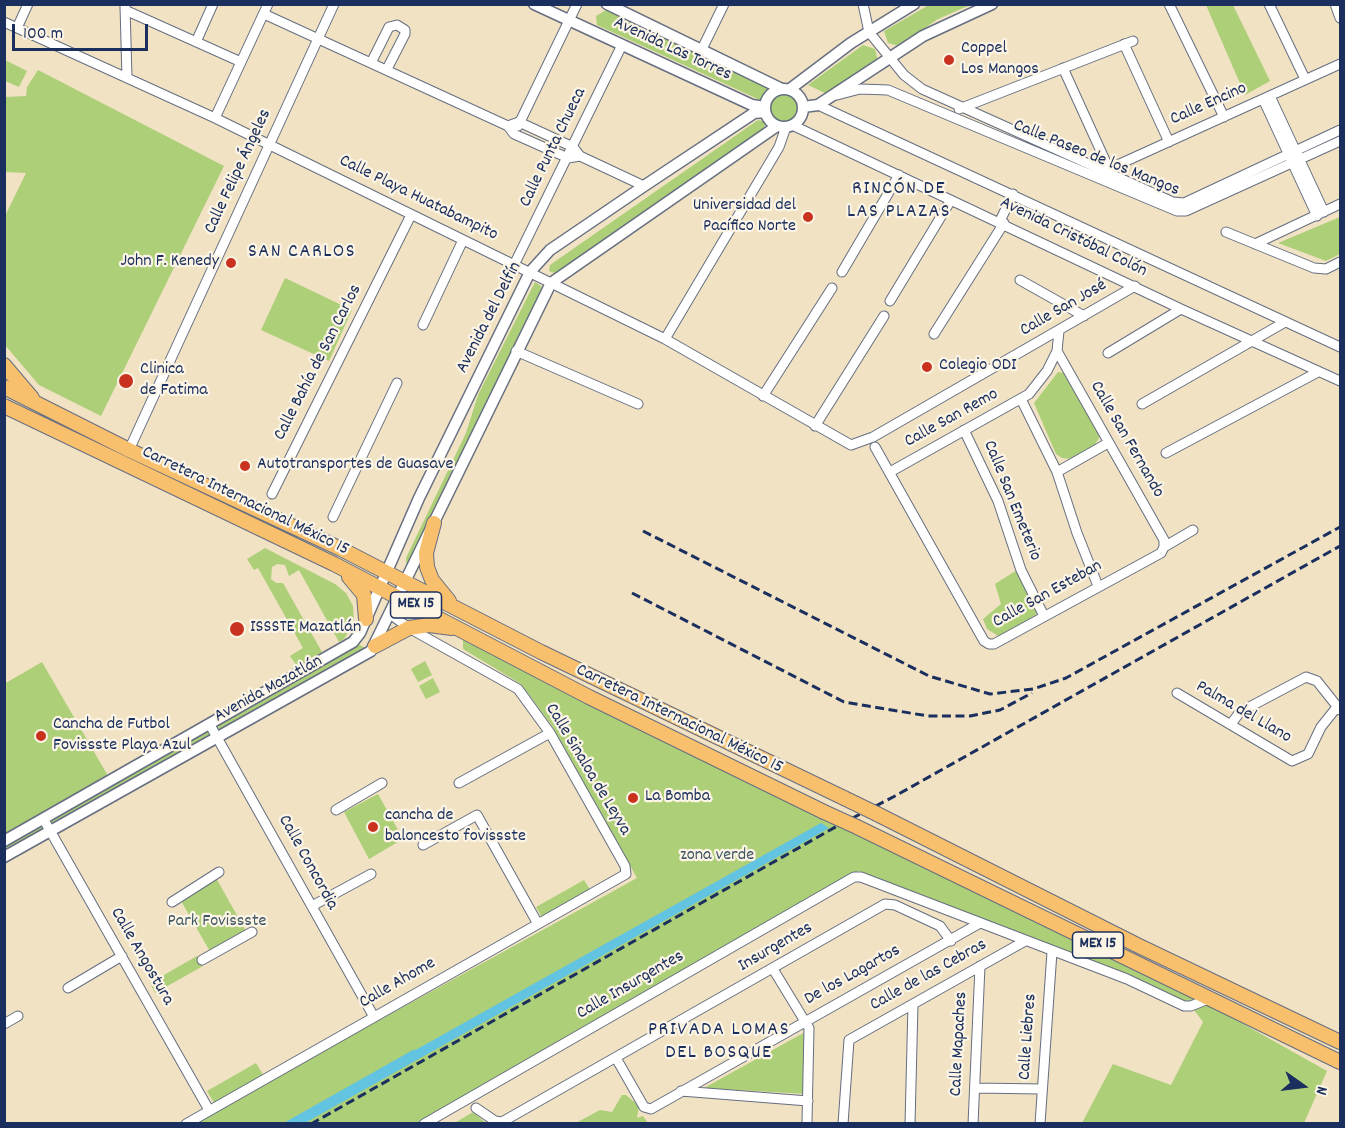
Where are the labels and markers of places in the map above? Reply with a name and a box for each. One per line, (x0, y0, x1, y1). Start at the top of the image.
place label: Coppel Los Mangos (961, 39, 1039, 82)
marker: Coppel Los Mangos (942, 53, 956, 67)
place label: Universidad del Pacífico Norte (693, 196, 796, 238)
marker: Universidad del Pacífico Norte (801, 210, 815, 224)
place label: John F. Kenedy (120, 252, 219, 274)
marker: John F. Kenedy (224, 256, 238, 270)
place label: Colegio ODI (939, 356, 1017, 378)
place label: Clinica de Fatima (140, 360, 208, 403)
marker: Colegio ODI (920, 360, 934, 374)
marker: Clinica de Fatima (117, 372, 135, 390)
place label: Autotransportes de Guasave (257, 455, 453, 477)
marker: Autotransportes de Guasave (238, 459, 252, 473)
place label: ISSSTE Mazatlán (250, 618, 361, 640)
marker: ISSSTE Mazatlán (228, 620, 246, 638)
place label: Cancha de Futbol Fovissste Playa Azul (53, 715, 191, 758)
marker: Cancha de Futbol Fovissste Playa Azul (34, 729, 48, 743)
place label: La Bomba (645, 787, 710, 809)
marker: La Bomba (626, 791, 640, 805)
place label: cancha de baloncesto fovissste (385, 806, 526, 848)
marker: cancha de baloncesto fovissste (366, 820, 380, 834)

